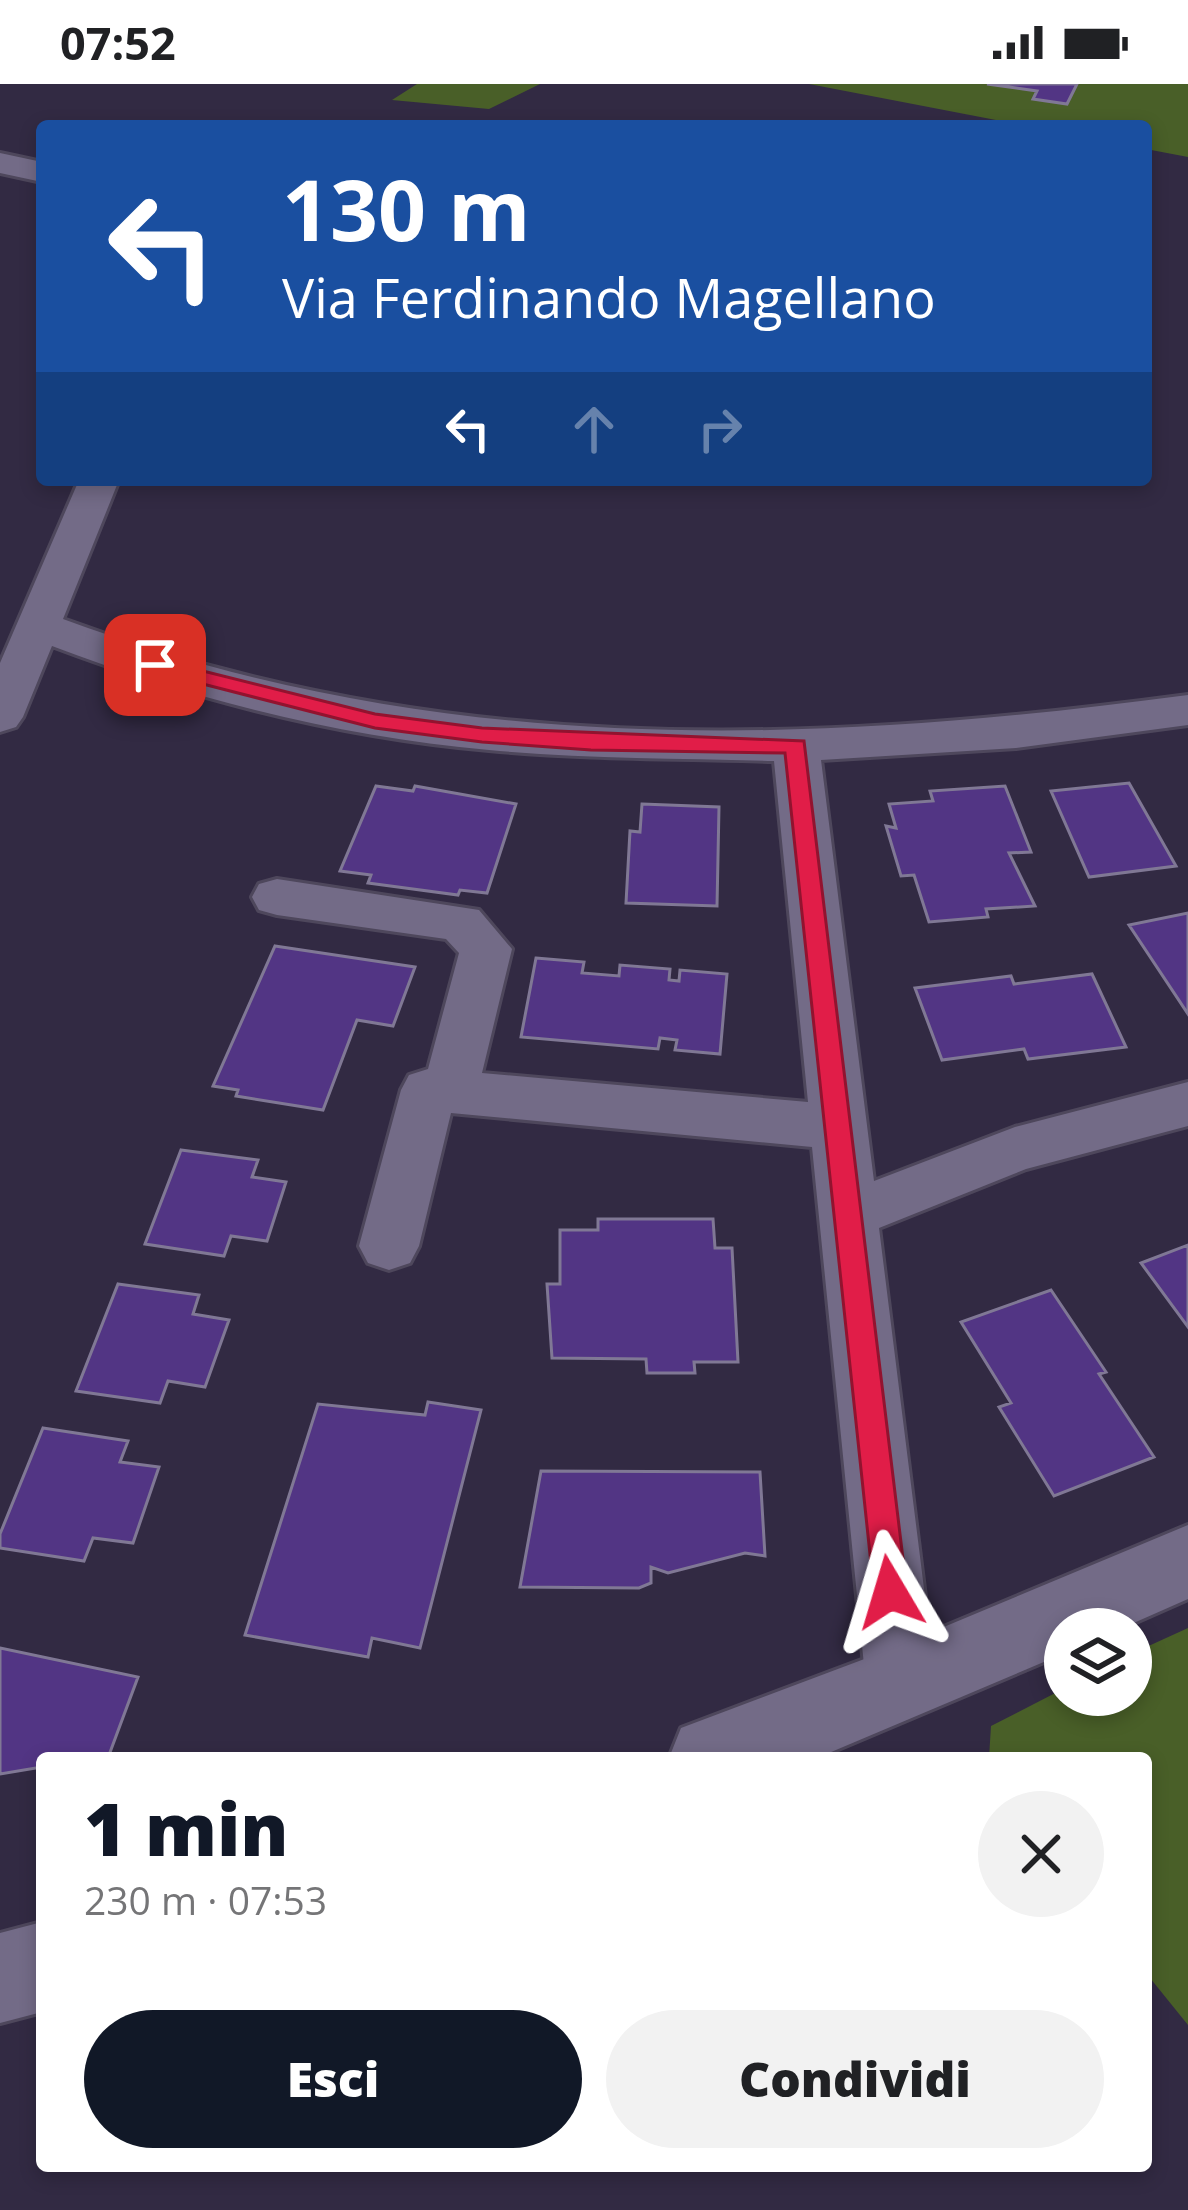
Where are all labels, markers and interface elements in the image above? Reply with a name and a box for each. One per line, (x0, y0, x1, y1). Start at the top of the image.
text: 07:52 (60, 12, 176, 73)
text: 130 m (282, 151, 530, 266)
icon: left (84, 168, 240, 324)
text: Via Ferdinando Magellano (282, 260, 936, 334)
icon: left (435, 396, 501, 462)
icon: ahead (561, 396, 627, 462)
icon: right (687, 396, 753, 462)
pin (104, 614, 206, 716)
icon: arrive (122, 632, 188, 698)
position arrow (827, 1529, 953, 1655)
map controls (1044, 1608, 1152, 1716)
button: layers (1044, 1608, 1152, 1716)
text: 1 min (84, 1779, 289, 1877)
button: close (978, 1791, 1104, 1917)
text: 230 m · 07:53 (84, 1873, 327, 1926)
button: Esci (84, 2010, 582, 2148)
button: Condividi (606, 2010, 1104, 2148)

